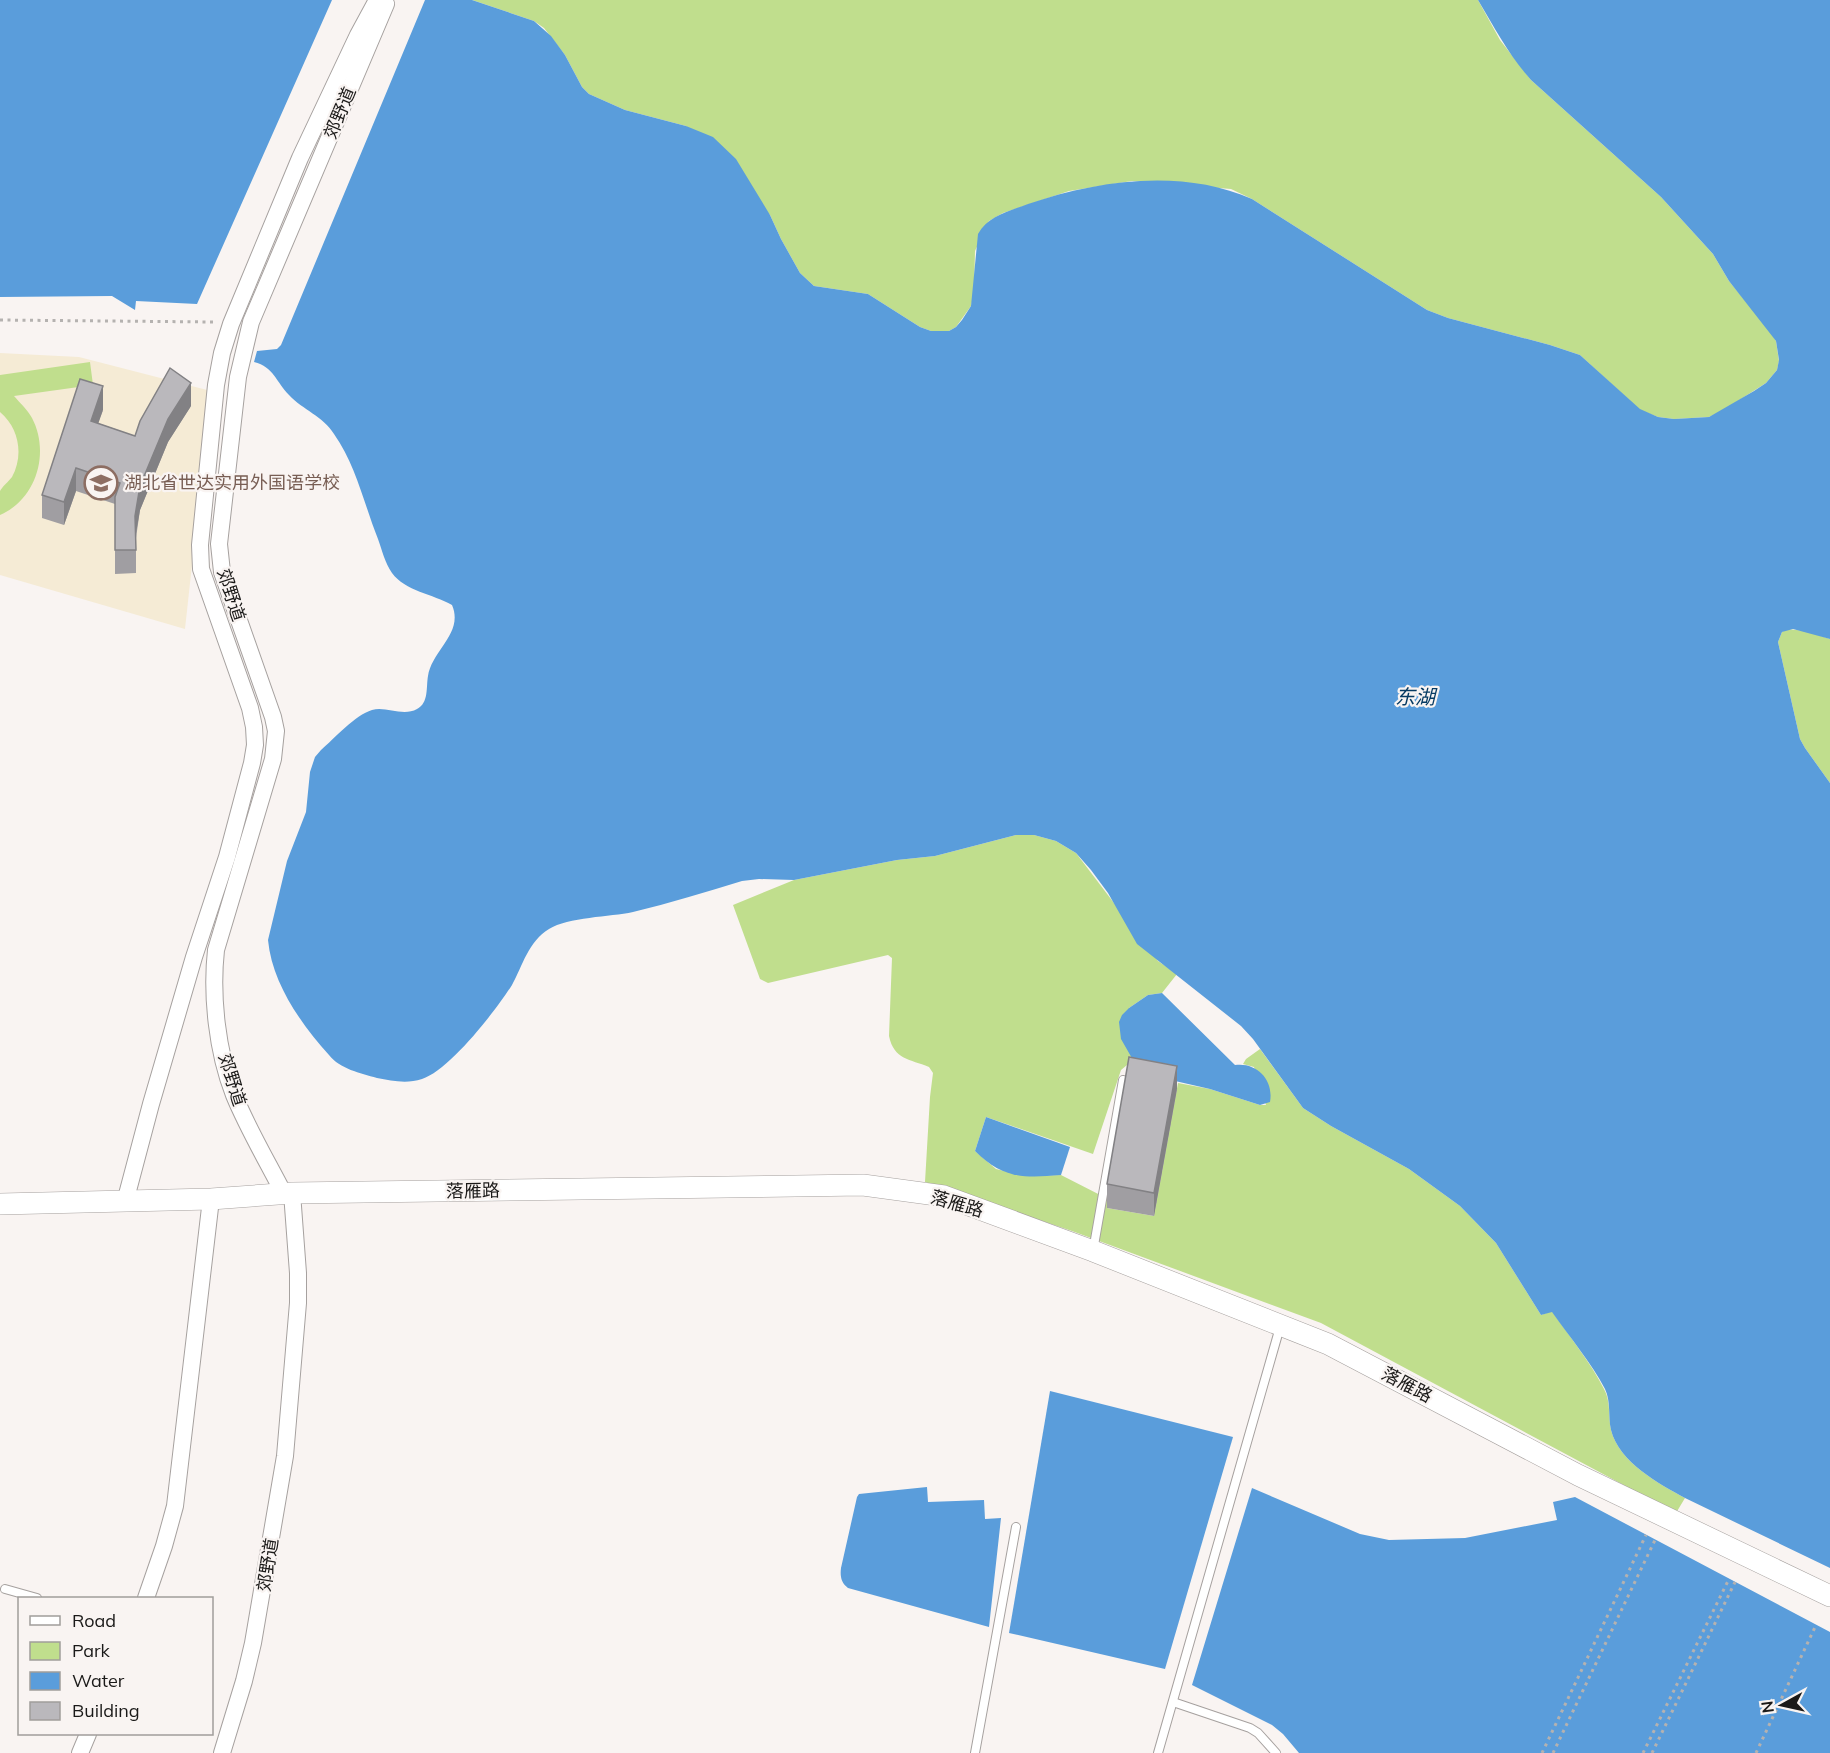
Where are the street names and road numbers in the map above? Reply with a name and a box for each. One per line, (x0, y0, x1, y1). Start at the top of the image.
street label: 郊野道 (318, 83, 361, 142)
street label: 郊野道 (212, 566, 251, 624)
street label: 郊野道 (214, 1051, 251, 1109)
street label: 落雁路 (446, 1179, 500, 1202)
street label: 落雁路 (928, 1185, 986, 1222)
street label: 落雁路 (1378, 1362, 1436, 1407)
street label: 郊野道 (252, 1536, 283, 1593)

